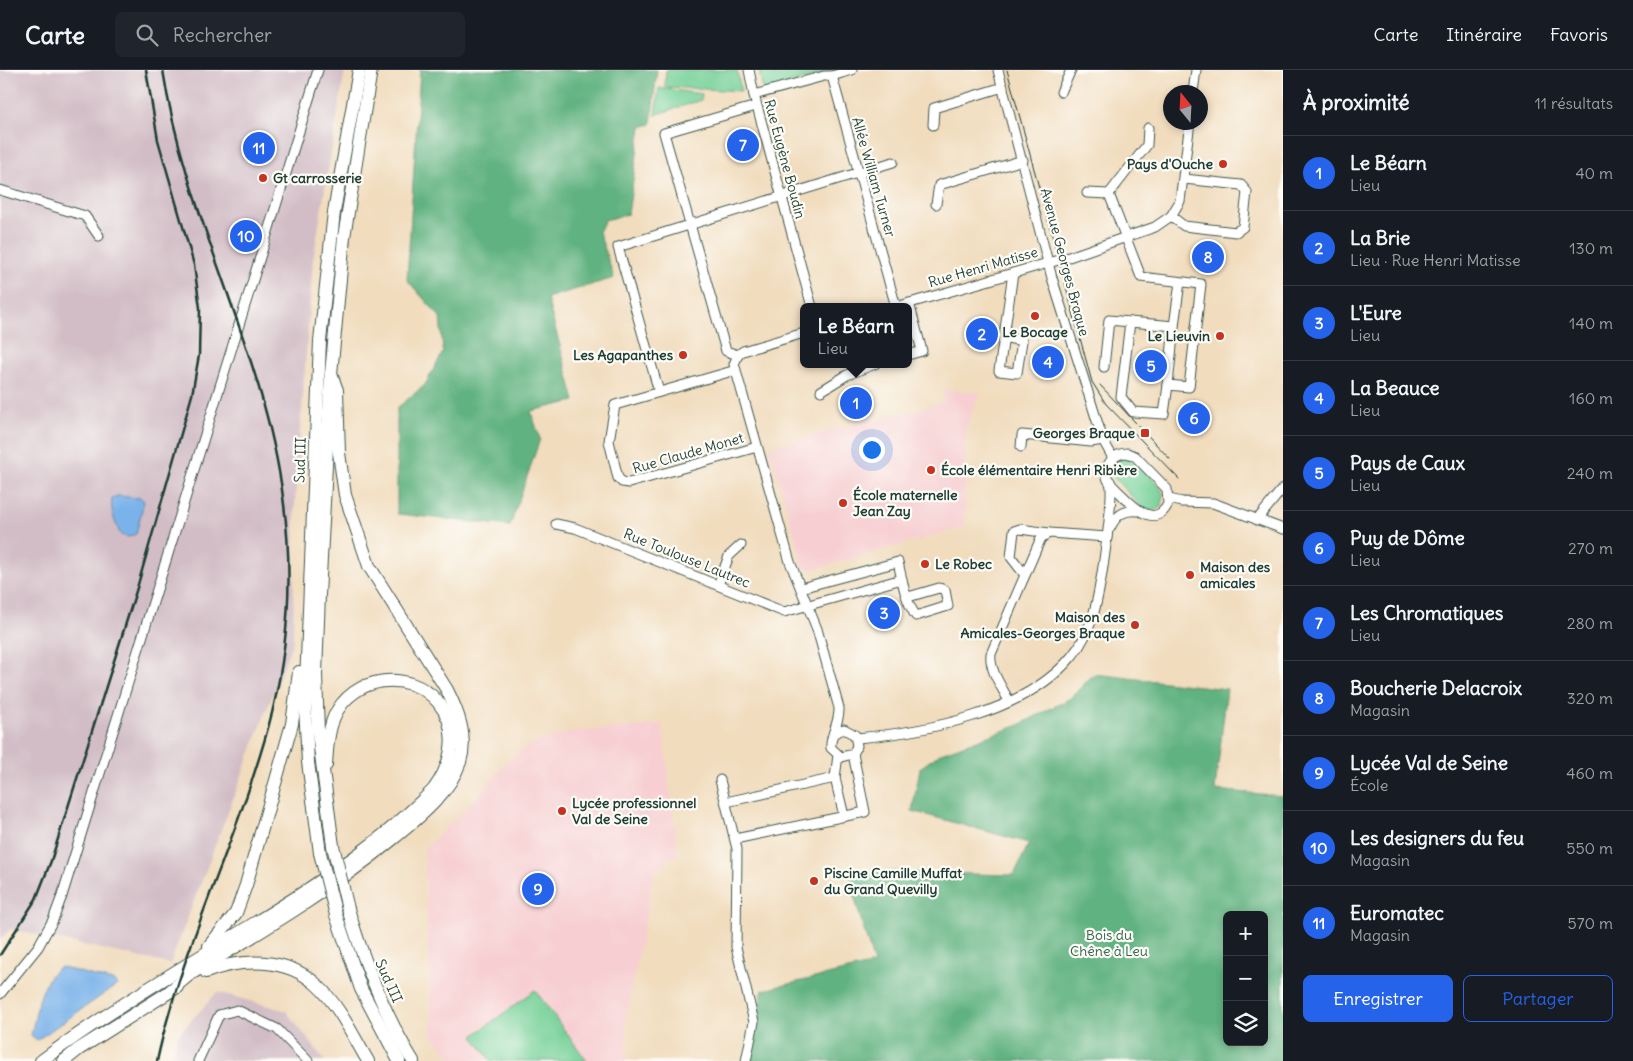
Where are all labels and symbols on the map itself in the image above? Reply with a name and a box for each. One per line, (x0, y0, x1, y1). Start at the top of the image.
north arrow (1163, 85, 1208, 130)
street label: Rue Eugène Boudin (760, 97, 810, 221)
street label: Allée William Turner (848, 115, 900, 239)
pin: 7 (727, 126, 759, 164)
pin: 11 (243, 129, 275, 167)
place label: Pays d'Ouche (1127, 155, 1213, 173)
marker: Pays d'Ouche (1217, 158, 1229, 170)
place label: Gt carrosserie (273, 169, 362, 187)
marker: Gt carrosserie (257, 172, 269, 184)
street label: Avenue Georges Braque (1037, 186, 1093, 338)
pin: 10 (230, 217, 262, 255)
pin: 8 (1192, 238, 1224, 276)
street label: Rue Henri Matisse (926, 243, 1040, 291)
marker: Le Bocage (1029, 310, 1041, 322)
pin: 2 (966, 315, 998, 353)
place label: Le Bocage (1002, 323, 1068, 341)
place label: Le Lieuvin (1147, 327, 1210, 345)
marker: Le Lieuvin (1214, 330, 1226, 342)
pin: 4 (1032, 343, 1064, 381)
place label: Les Agapanthes (573, 346, 674, 364)
pin: 5 (1135, 347, 1167, 385)
marker: Les Agapanthes (677, 349, 689, 361)
pin: 1 (840, 384, 872, 422)
pin: 6 (1178, 399, 1210, 437)
place label: Georges Braque (1033, 424, 1135, 442)
marker: Georges Braque (1139, 427, 1151, 439)
street label: Rue Claude Monet (630, 428, 746, 477)
street label: Sud III (290, 437, 310, 483)
your location (859, 437, 885, 463)
place label: École élémentaire Henri Ribière (941, 461, 1137, 479)
marker: École élémentaire Henri Ribière (925, 464, 937, 476)
place label: École maternelle Jean Zay (853, 486, 958, 520)
marker: École maternelle Jean Zay (837, 497, 849, 509)
street label: Rue Toulouse Lautrec (621, 524, 753, 592)
place label: Le Robec (935, 555, 992, 573)
marker: Le Robec (919, 558, 931, 570)
place label: Maison des amicales (1200, 558, 1271, 592)
marker: Maison des amicales (1184, 569, 1196, 581)
pin: 3 (868, 594, 900, 632)
place label: Maison des Amicales-Georges Braque (960, 608, 1126, 642)
marker: Maison des Amicales-Georges Braque (1129, 619, 1141, 631)
place label: Lycée professionnel Val de Seine (572, 794, 696, 828)
marker: Lycée professionnel Val de Seine (556, 805, 568, 817)
place label: Piscine Camille Muffat du Grand Quevilly (824, 864, 962, 898)
pin: 9 (522, 870, 554, 908)
marker: Piscine Camille Muffat du Grand Quevilly (808, 875, 820, 887)
park label: Bois du Chêne à Leu (1070, 926, 1148, 960)
street label: Sud III (371, 956, 407, 1006)

